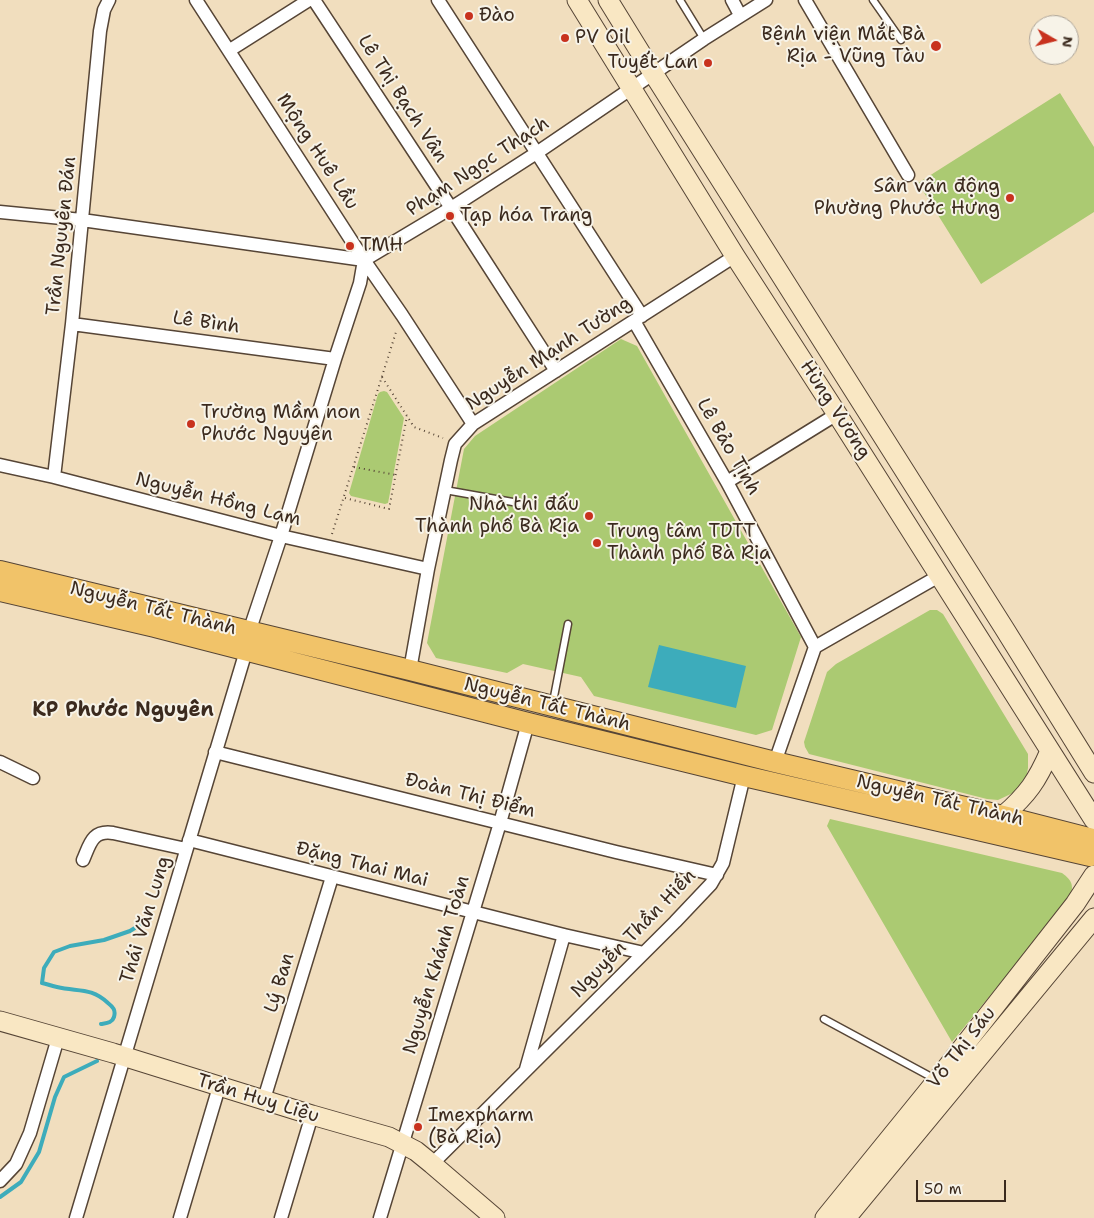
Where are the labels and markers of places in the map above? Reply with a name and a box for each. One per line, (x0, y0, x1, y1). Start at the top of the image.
place label: Đào (479, 5, 515, 27)
marker: Đào (463, 10, 475, 22)
place label: Bệnh viện Mắt Bà Rịa - Vũng Tàu (761, 24, 925, 68)
place label: PV Oil (575, 27, 630, 49)
marker: PV Oil (559, 32, 571, 44)
marker: Bệnh viện Mắt Bà Rịa - Vũng Tàu (929, 39, 943, 53)
place label: Tuyết Lan (608, 52, 698, 74)
marker: Tuyết Lan (702, 57, 714, 69)
place label: Sân vận động Phường Phước Hưng (814, 176, 1000, 220)
marker: Sân vận động Phường Phước Hưng (1004, 192, 1016, 204)
place label: Tạp hóa Trang (460, 205, 592, 227)
marker: Tạp hóa Trang (444, 210, 456, 222)
place label: TMH (360, 235, 403, 257)
marker: TMH (344, 240, 356, 252)
place label: Trường Mầm non Phước Nguyên (201, 402, 360, 446)
marker: Trường Mầm non Phước Nguyên (185, 418, 197, 430)
place label: Nhà thi đấu Thành phố Bà Rịa (415, 494, 579, 538)
marker: Nhà thi đấu Thành phố Bà Rịa (583, 510, 595, 522)
place label: Trung tâm TDTT Thành phố Bà Rịa (607, 521, 771, 565)
marker: Trung tâm TDTT Thành phố Bà Rịa (591, 537, 603, 549)
place label: Imexpharm (Bà Rịa) (428, 1105, 534, 1149)
marker: Imexpharm (Bà Rịa) (412, 1121, 424, 1133)

